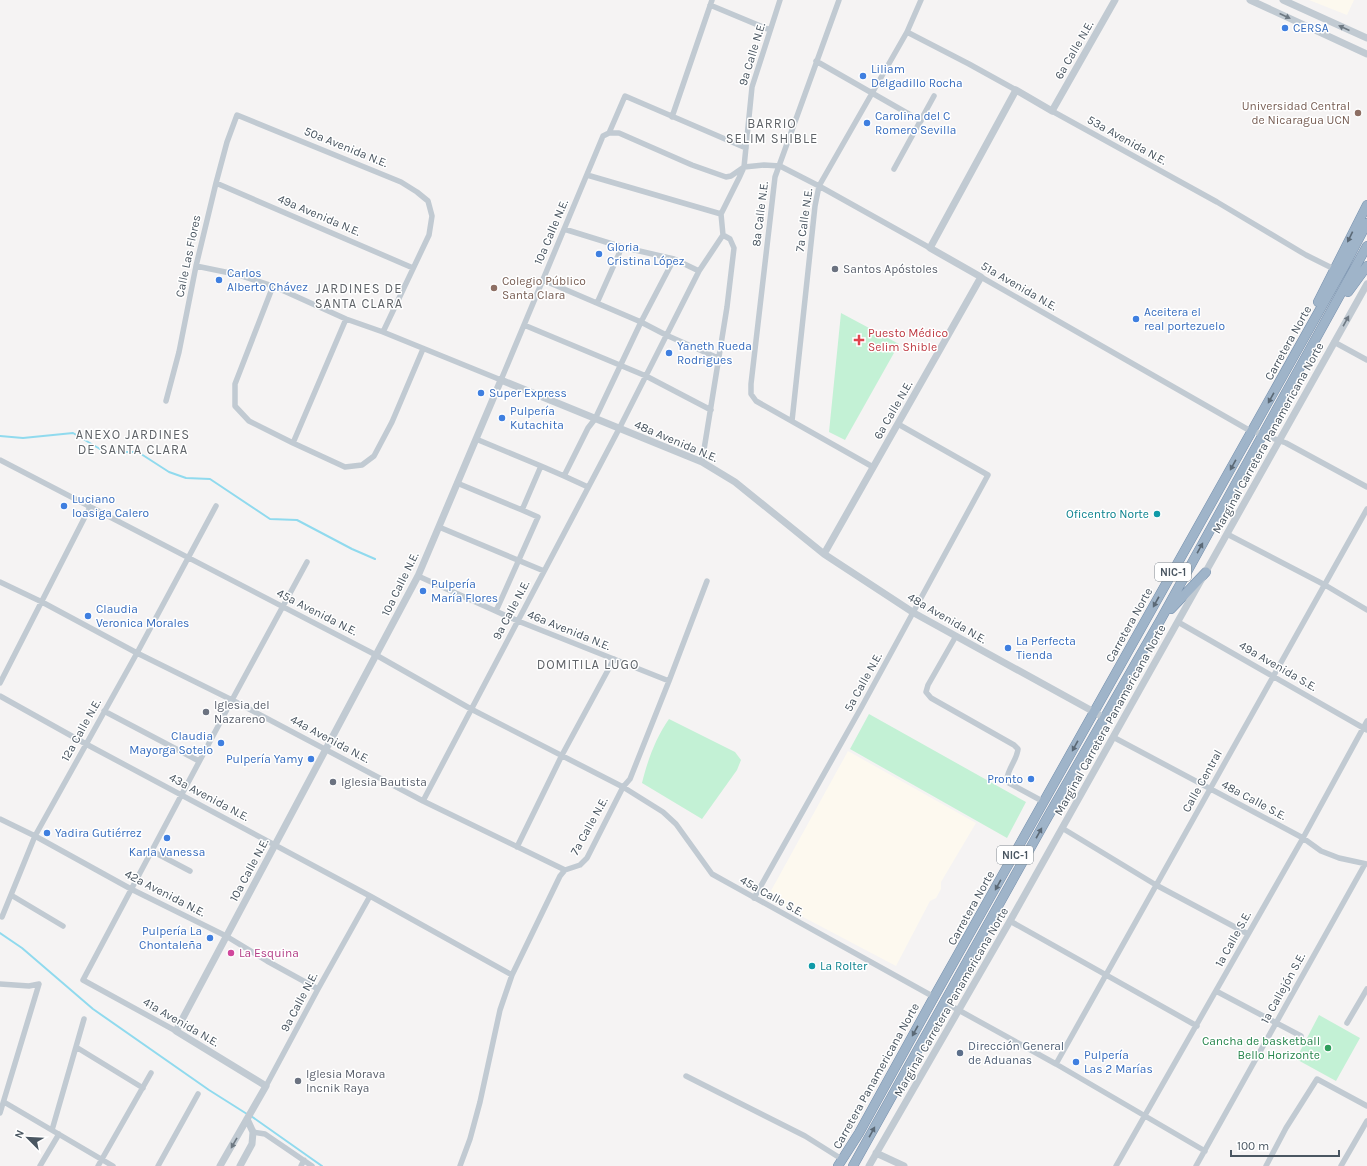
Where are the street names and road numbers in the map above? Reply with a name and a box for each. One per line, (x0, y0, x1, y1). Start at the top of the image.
street label: 6a Calle N.E. (1052, 18, 1096, 82)
street label: 9a Calle N.E. (736, 21, 768, 87)
street label: 53a Avenida N.E. (1085, 112, 1169, 168)
street label: 50a Avenida N.E. (302, 124, 390, 170)
street label: 8a Calle N.E. (749, 181, 771, 247)
street label: 7a Calle N.E. (793, 187, 815, 253)
street label: 49a Avenida N.E. (276, 191, 362, 239)
street label: 10a Calle N.E. (531, 197, 571, 267)
street label: Calle Las Flores (172, 213, 204, 299)
street label: 51a Avenida N.E. (978, 259, 1060, 313)
street label: Carretera Norte (1262, 303, 1314, 383)
street label: Marginal Carretera Panamericana Norte (1209, 340, 1327, 536)
street label: 6a Calle N.E. (871, 378, 915, 442)
street label: 48a Avenida N.E. (632, 417, 720, 465)
street label: 10a Calle N.E. (378, 550, 422, 618)
road number: NIC-1 (1155, 563, 1191, 581)
street label: 9a Calle N.E. (489, 578, 533, 642)
street label: Carretera Norte (1103, 585, 1155, 665)
street label: 45a Avenida N.E. (274, 586, 360, 638)
street label: 48a Avenida N.E. (905, 590, 989, 646)
street label: 46a Avenida N.E. (525, 607, 613, 653)
street label: Marginal Carretera Panamericana Norte (1051, 622, 1169, 818)
street label: 49a Avenida S.E. (1237, 638, 1319, 694)
street label: 5a Calle N.E. (841, 650, 885, 714)
street label: 12a Calle N.E. (58, 696, 104, 764)
street label: 44a Avenida N.E. (288, 712, 372, 766)
street label: Calle Central (1179, 747, 1225, 815)
street label: 43a Avenida N.E. (167, 770, 251, 824)
street label: 48a Calle S.E. (1219, 777, 1289, 823)
street label: 7a Calle N.E. (567, 795, 611, 857)
street label: 10a Calle N.E. (227, 836, 271, 904)
road number: NIC-1 (997, 846, 1033, 864)
street label: 42a Avenida N.E. (122, 867, 208, 919)
street label: Carretera Norte (945, 868, 997, 948)
street label: 45a Calle S.E. (738, 873, 806, 919)
street label: Marginal Carretera Panamericana Norte (891, 905, 1011, 1099)
street label: 1a Calle S.E. (1212, 909, 1254, 969)
street label: 1a Callejón S.E. (1258, 950, 1308, 1026)
street label: 9a Calle N.E. (277, 970, 321, 1034)
street label: 41a Avenida N.E. (140, 995, 222, 1049)
street label: Carretera Panamericana Norte (830, 1000, 922, 1152)

